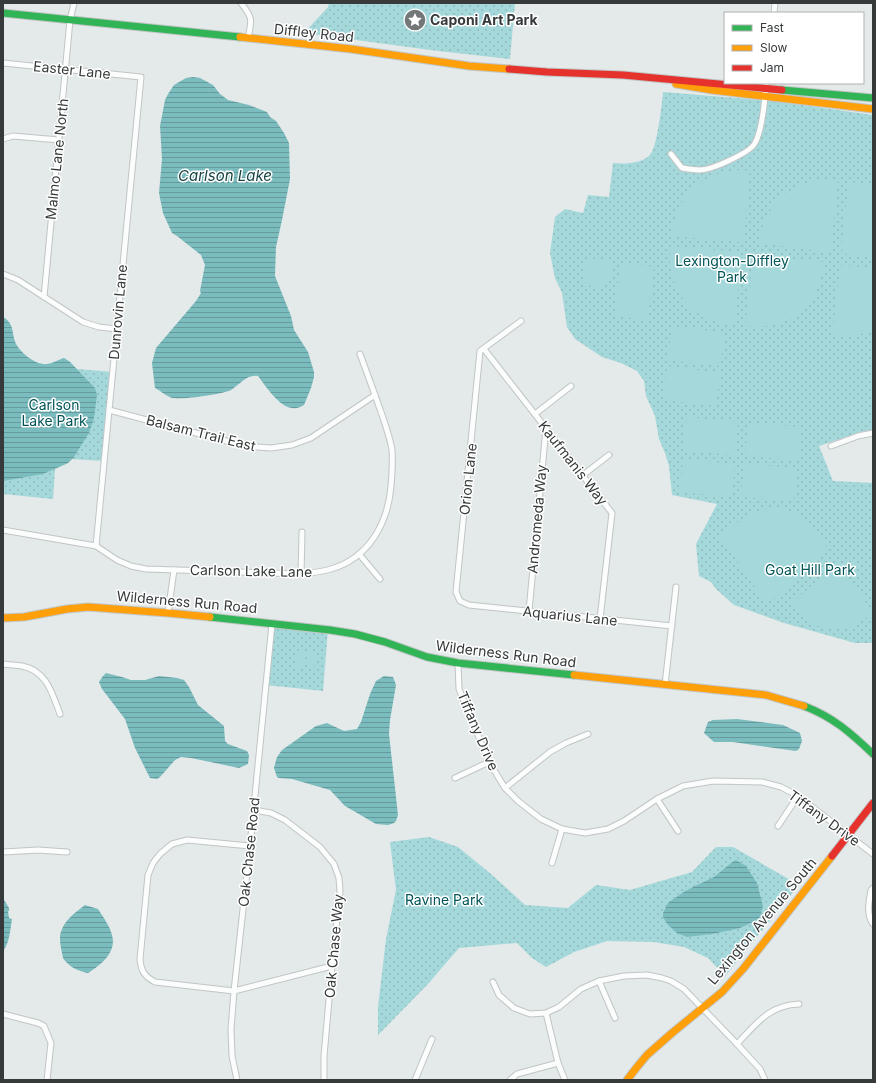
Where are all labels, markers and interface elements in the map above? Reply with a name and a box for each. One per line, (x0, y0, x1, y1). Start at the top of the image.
place icon: Caponi Art Park (402, 7, 428, 33)
place label: Caponi Art Park (430, 11, 539, 28)
legend (724, 12, 864, 84)
street label: Diffley Road (273, 20, 355, 45)
text: Fast (760, 20, 784, 35)
text: Slow (760, 40, 788, 55)
street label: Easter Lane (33, 57, 112, 82)
text: Jam (760, 60, 784, 75)
street label: Malmo Lane North (42, 97, 71, 220)
water label: Carlson Lake (178, 166, 272, 185)
park label: Lexington-Diffley Park (675, 252, 789, 285)
street label: Dunrovin Lane (105, 264, 130, 360)
park label: Carlson Lake Park (21, 396, 87, 429)
street label: Balsam Trail East (145, 411, 258, 454)
street label: Kaufmanis Way (535, 417, 612, 508)
street label: Orion Lane (455, 442, 480, 516)
street label: Andromeda Way (523, 464, 550, 574)
street label: Carlson Lake Lane (190, 561, 312, 580)
park label: Goat Hill Park (765, 561, 855, 578)
street label: Wilderness Run Road (116, 587, 258, 616)
street label: Aquarius Lane (522, 602, 618, 629)
street label: Wilderness Run Road (435, 636, 577, 671)
street label: Tiffany Drive (454, 689, 503, 773)
street label: Tiffany Drive (785, 786, 863, 849)
street label: Oak Chase Road (234, 796, 263, 907)
street label: Lexington Avenue South (704, 854, 820, 988)
park label: Ravine Park (405, 891, 483, 908)
street label: Oak Chase Way (320, 893, 347, 999)

